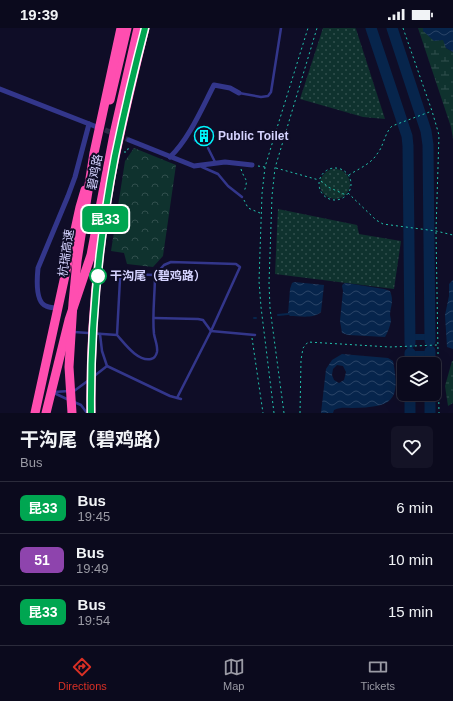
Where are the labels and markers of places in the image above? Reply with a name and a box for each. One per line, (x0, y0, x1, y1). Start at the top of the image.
building icon: Public Toilet (193, 125, 215, 147)
place label: Public Toilet (218, 129, 288, 143)
marker: 干沟尾（碧鸡路） (89, 267, 107, 285)
place label: 干沟尾（碧鸡路） (110, 269, 206, 283)

